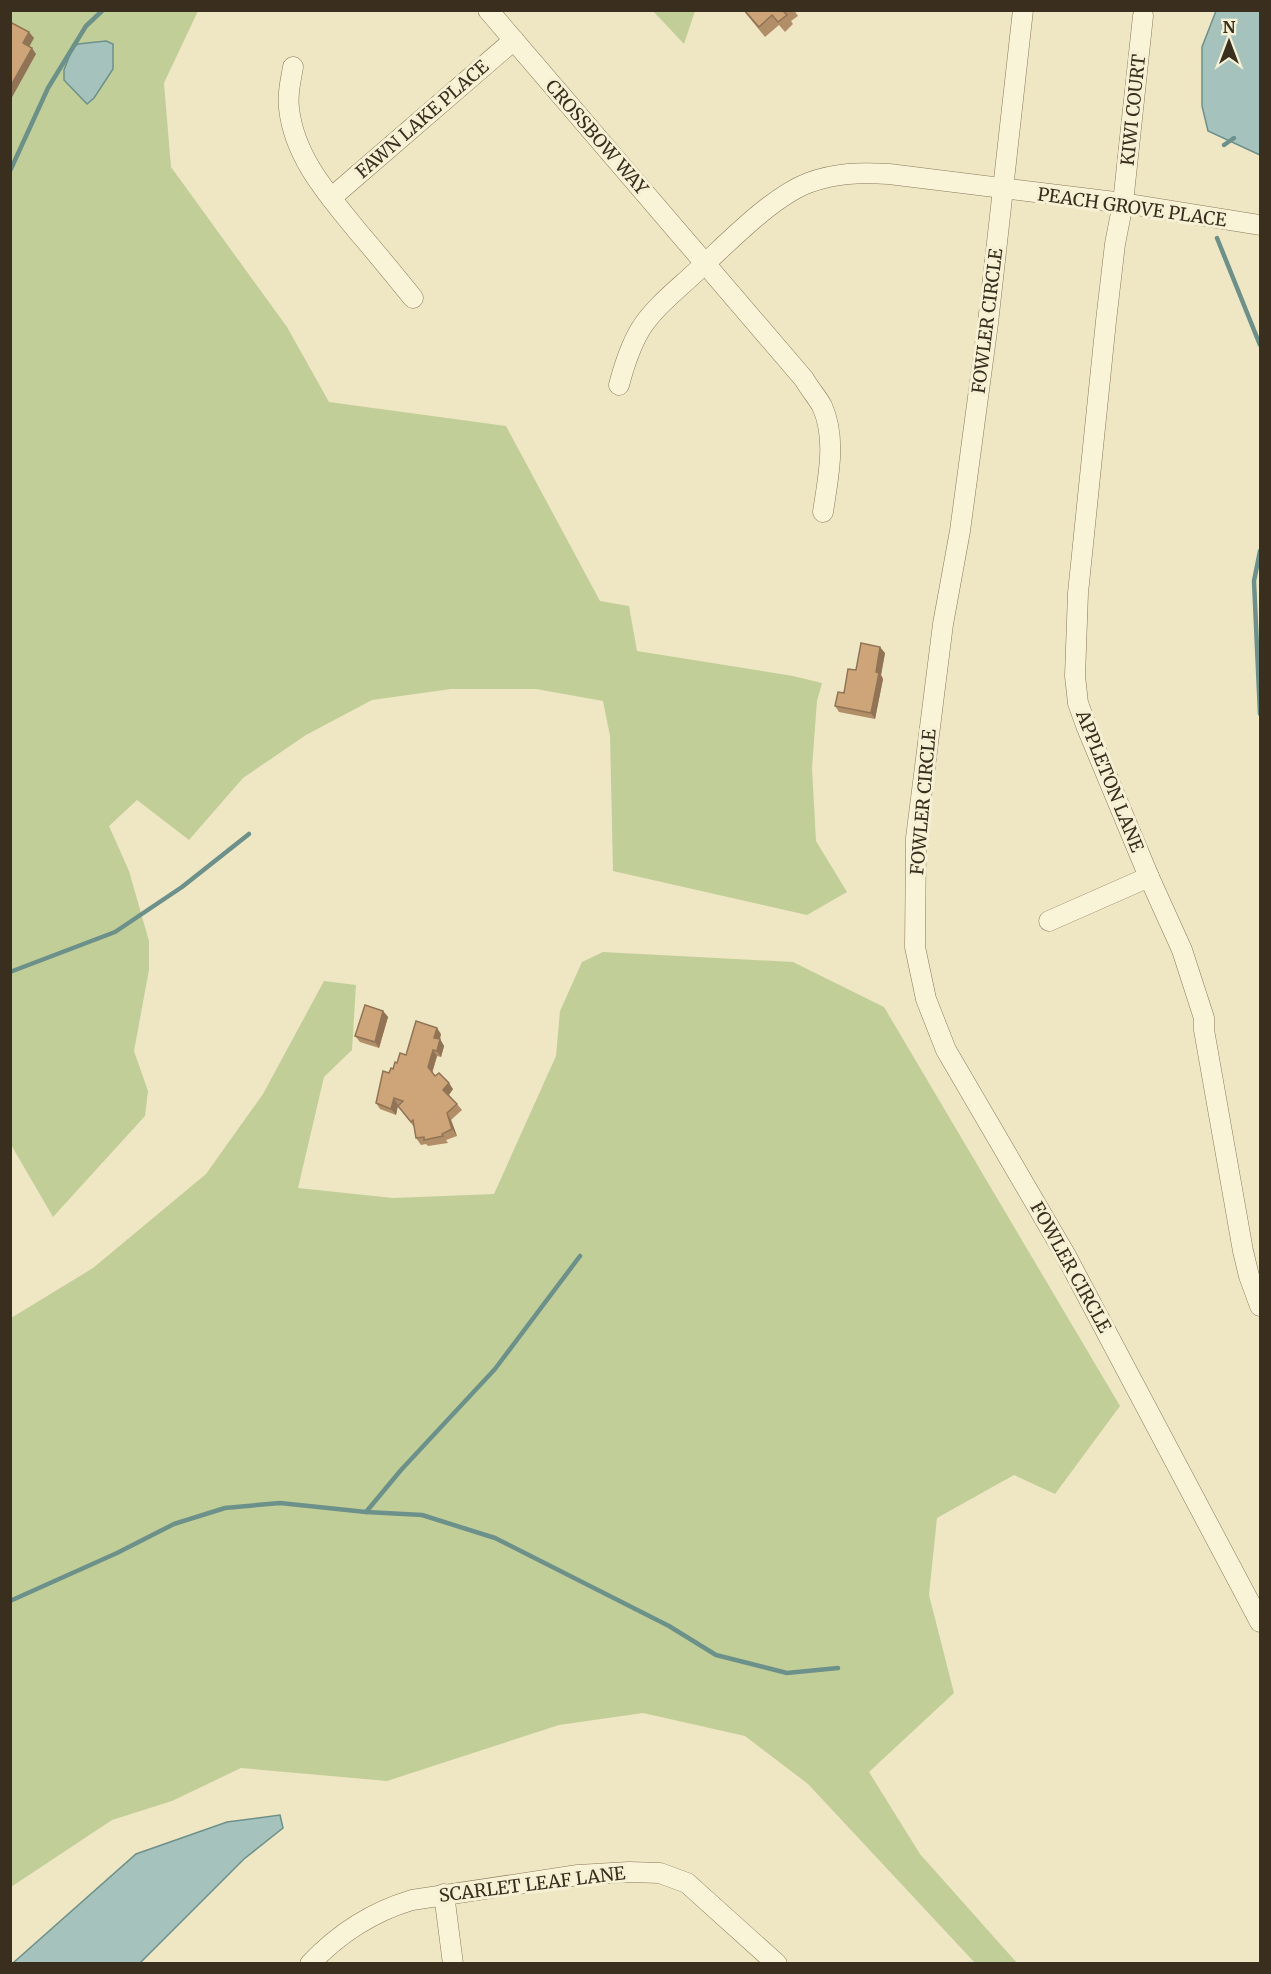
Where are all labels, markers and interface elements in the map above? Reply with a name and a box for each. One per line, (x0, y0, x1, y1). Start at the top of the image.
north arrow (1199, 12, 1259, 72)
text: N (1223, 17, 1236, 37)
street label: KIWI COURT (1116, 53, 1150, 167)
street label: FAWN LAKE PLACE (351, 55, 494, 183)
street label: CROSSBOW WAY (541, 75, 654, 200)
street label: PEACH GROVE PLACE (1036, 182, 1229, 232)
street label: FOWLER CIRCLE (967, 246, 1007, 395)
street label: APPLETON LANE (1071, 706, 1149, 856)
street label: FOWLER CIRCLE (905, 728, 941, 876)
street label: FOWLER CIRCLE (1025, 1197, 1117, 1337)
street label: SCARLET LEAF LANE (437, 1861, 627, 1907)

